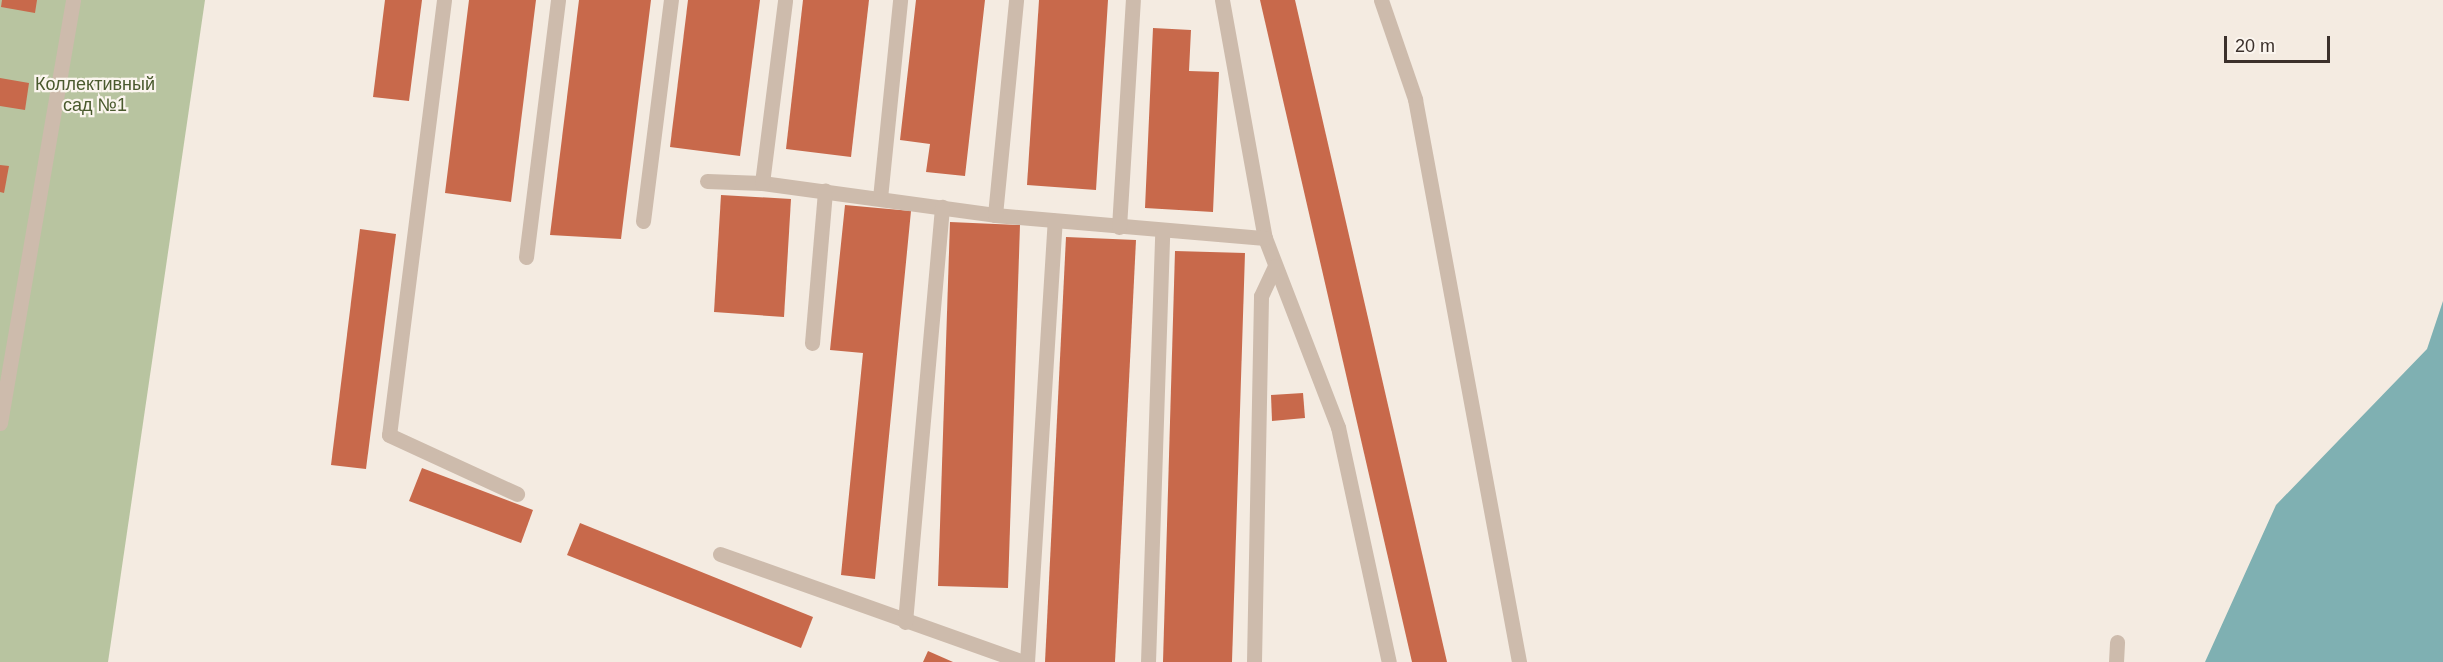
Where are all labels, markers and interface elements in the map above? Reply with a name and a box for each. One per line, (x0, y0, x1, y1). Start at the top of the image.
scale bar (2227, 24, 2334, 62)
text: 20 m (2235, 36, 2275, 56)
park label: Коллективный сад №1 (35, 74, 155, 116)

